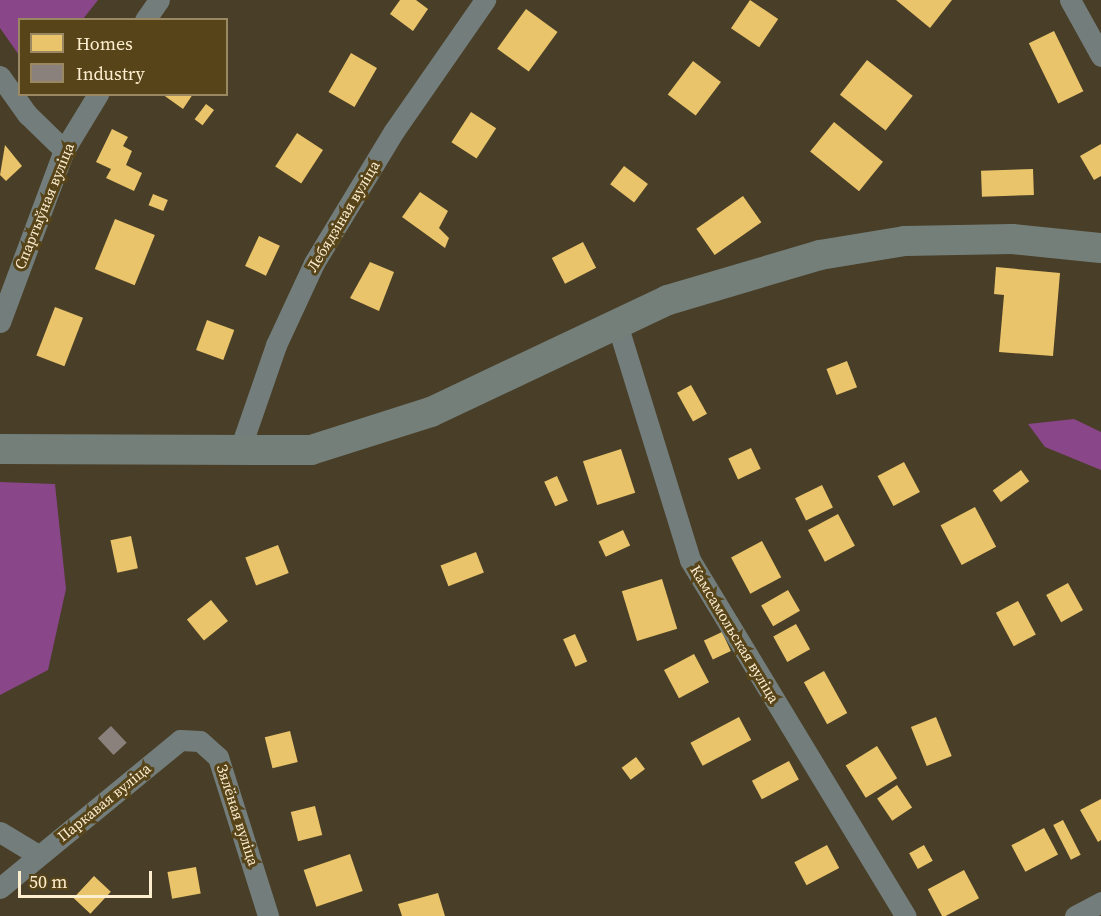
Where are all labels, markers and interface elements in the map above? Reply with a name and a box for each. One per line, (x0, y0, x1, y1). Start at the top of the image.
legend (18, 18, 228, 96)
text: Homes (76, 31, 133, 56)
text: Industry (76, 61, 145, 86)
street label: Спартыўная вуліца (10, 140, 78, 272)
street label: Лебядзіная вуліца (303, 157, 383, 275)
street label: Камсамольская вуліца (687, 562, 783, 706)
street label: Паркавая вуліца (54, 759, 154, 845)
street label: Зялёная вуліца (213, 762, 263, 868)
scale bar (21, 859, 154, 897)
text: 50 m (29, 869, 67, 894)

